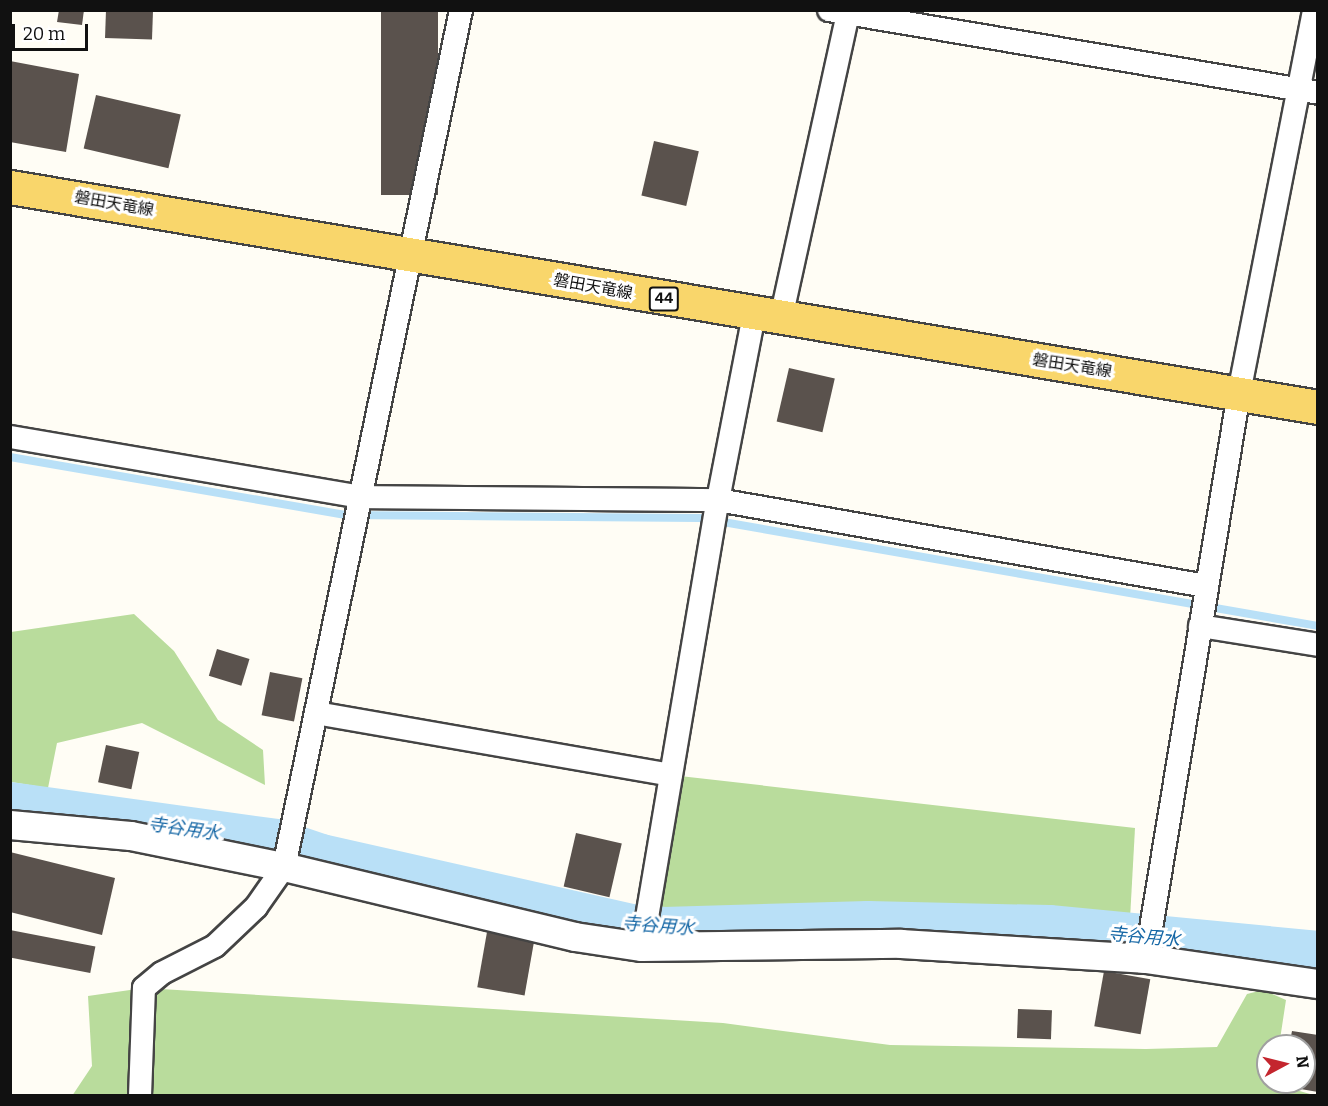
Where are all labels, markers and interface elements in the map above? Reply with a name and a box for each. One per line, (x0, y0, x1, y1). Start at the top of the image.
scale bar (15, 12, 92, 50)
text: 20 m (23, 23, 65, 45)
street label: 磐田天竜線 (73, 188, 155, 220)
street label: 磐田天竜線 (552, 271, 634, 303)
road number: 44 (648, 287, 680, 311)
street label: 磐田天竜線 (1031, 350, 1113, 382)
water label: 寺谷用水 (147, 813, 221, 845)
water label: 寺谷用水 (621, 913, 695, 939)
water label: 寺谷用水 (1107, 923, 1181, 951)
north arrow (1256, 1034, 1316, 1094)
text: N (1292, 1055, 1313, 1069)

